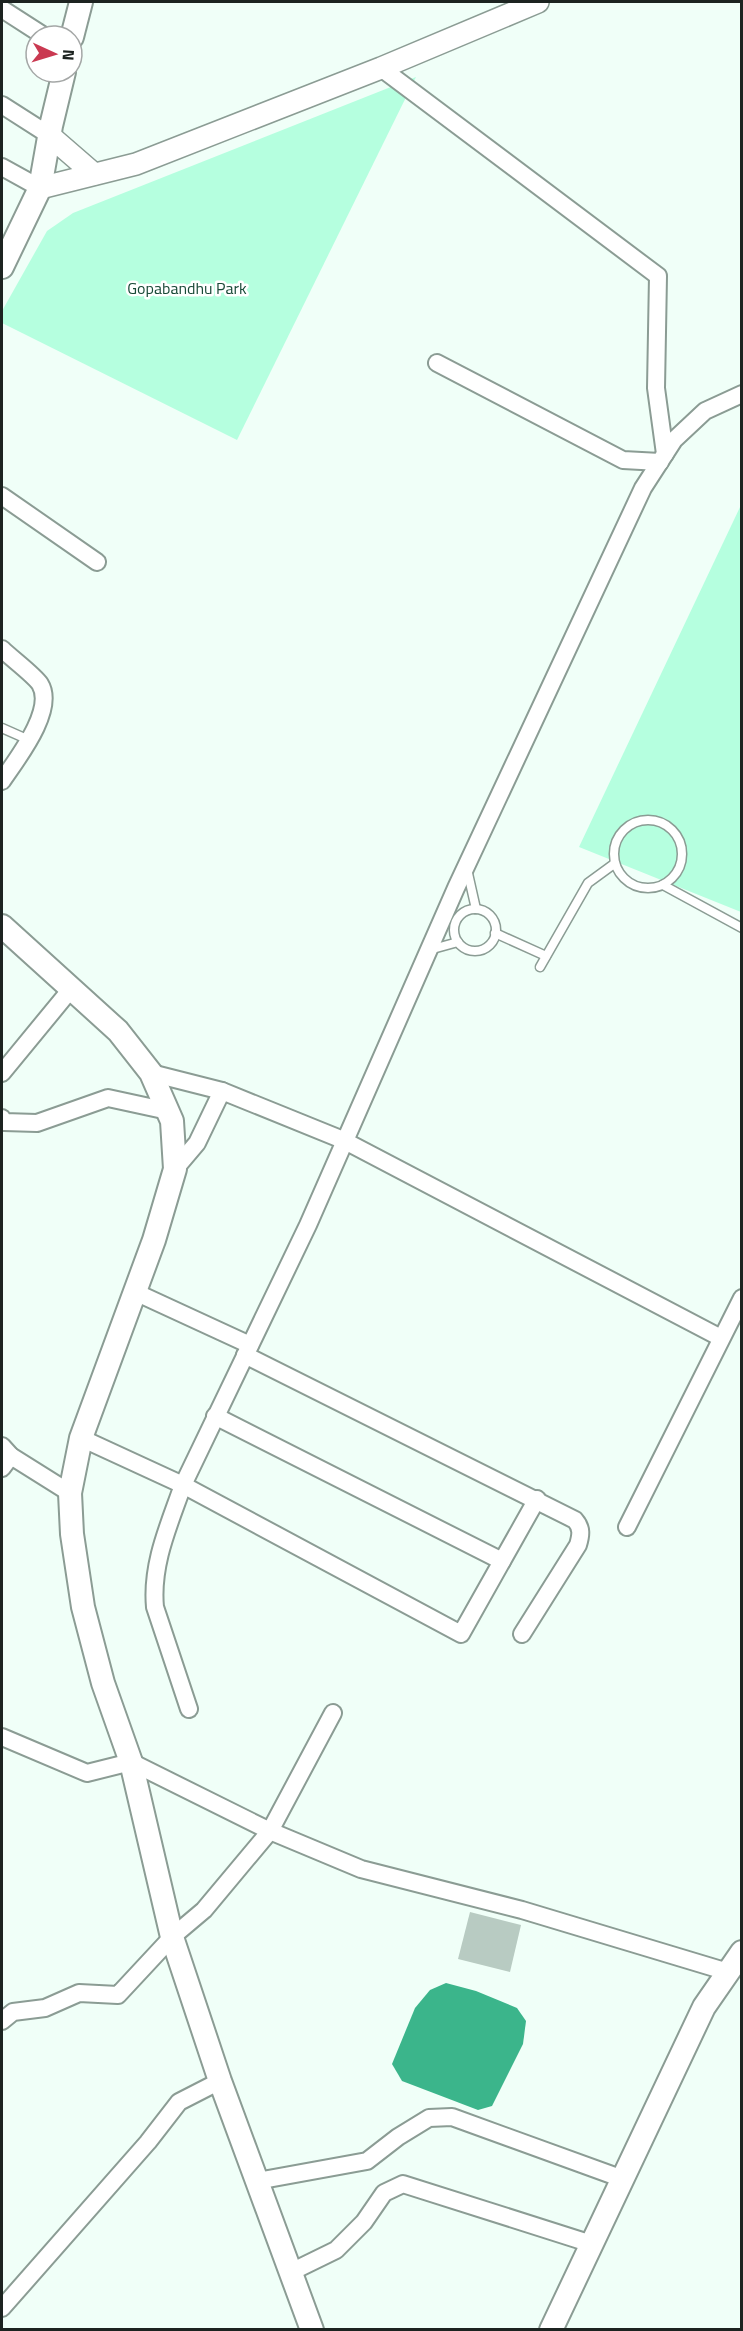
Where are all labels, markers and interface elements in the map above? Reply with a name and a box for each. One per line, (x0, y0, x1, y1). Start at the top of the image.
north arrow (24, 24, 84, 84)
text: N (57, 49, 81, 61)
park label: Gopabandhu Park (127, 276, 247, 300)

